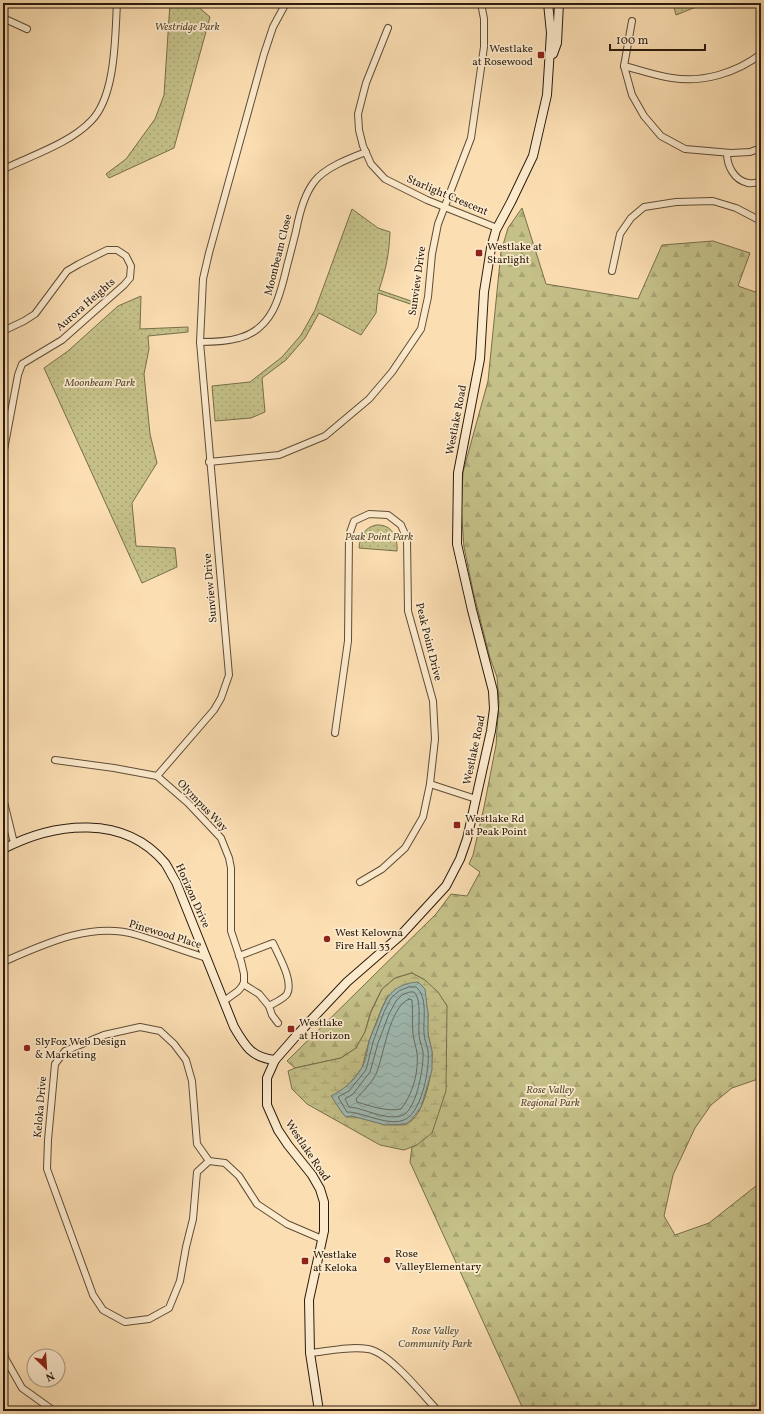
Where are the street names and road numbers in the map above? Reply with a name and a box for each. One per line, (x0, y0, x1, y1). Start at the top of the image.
street label: Starlight Crescent (404, 172, 490, 220)
street label: Moonbeam Close (262, 213, 296, 297)
street label: Sunview Drive (406, 245, 430, 317)
street label: Aurora Heights (53, 275, 119, 335)
street label: Westlake Road (443, 384, 471, 456)
street label: Sunview Drive (200, 553, 222, 623)
street label: Peak Point Drive (411, 601, 445, 683)
street label: Westlake Road (460, 714, 490, 786)
street label: Olympus Way (173, 777, 231, 836)
street label: Horizon Drive (171, 861, 213, 931)
street label: Pinewood Place (127, 917, 203, 953)
street label: Keloka Drive (31, 1076, 51, 1138)
street label: Westlake Road (281, 1117, 333, 1185)

